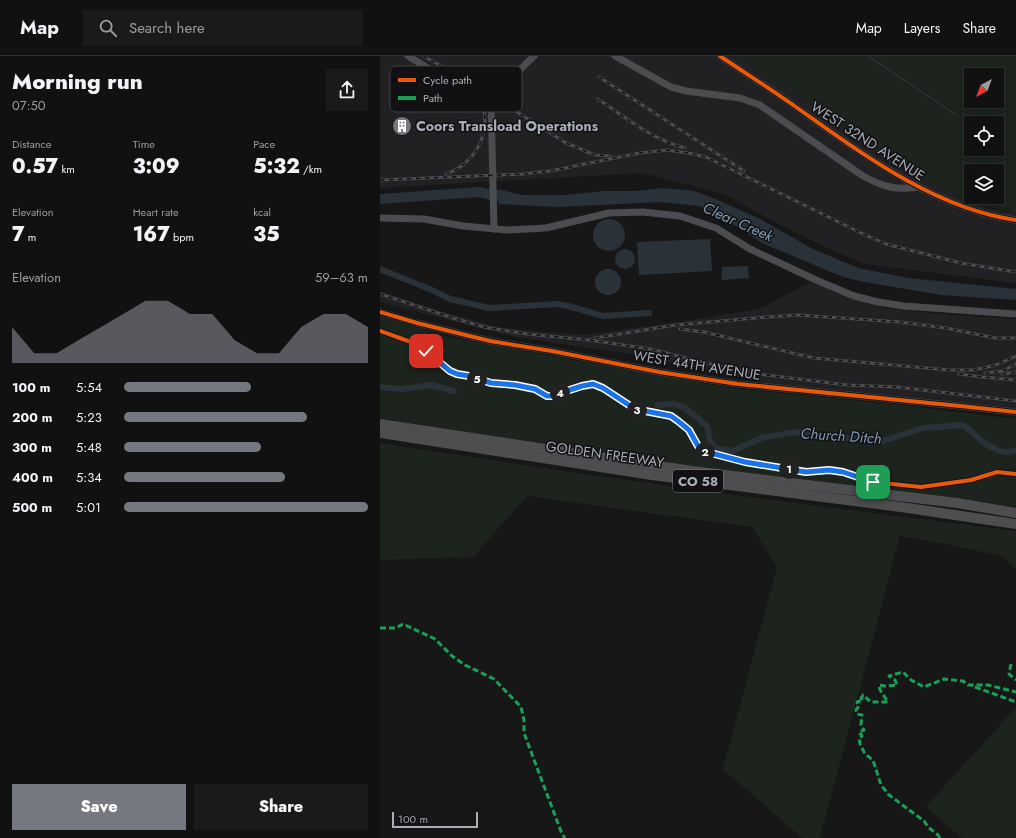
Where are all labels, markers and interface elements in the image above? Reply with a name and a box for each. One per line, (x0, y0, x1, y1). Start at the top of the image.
search box (83, 10, 363, 46)
text: Map (20, 14, 59, 41)
icon: search (97, 17, 119, 39)
text: Search here (129, 17, 205, 39)
text: Map (856, 18, 882, 38)
text: Layers (904, 18, 940, 38)
text: Share (962, 18, 996, 38)
text: Morning run (12, 65, 143, 97)
legend (390, 66, 522, 112)
north arrow (964, 68, 1004, 108)
map controls (964, 68, 1004, 204)
button: share (326, 69, 368, 111)
text: Cycle path (423, 72, 472, 88)
text: Path (423, 90, 442, 106)
text: 07:50 (12, 96, 46, 115)
street label: WEST 32ND AVENUE (807, 97, 929, 185)
building icon: Coors Transload Operations (391, 115, 413, 137)
place label: Coors Transload Operations (416, 116, 599, 136)
button: locate (964, 116, 1004, 156)
text: Distance (12, 136, 51, 152)
text: Time (133, 136, 155, 152)
text: Pace (253, 136, 275, 152)
text: 0.57 (12, 152, 58, 181)
text: 3:09 (133, 152, 180, 181)
text: 5:32 (253, 152, 300, 181)
text: km (58, 161, 75, 177)
text: /km (300, 161, 322, 177)
button: layers (964, 164, 1004, 204)
water label: Clear Creek (699, 197, 777, 247)
text: Elevation (12, 204, 54, 220)
text: Heart rate (133, 204, 179, 220)
text: kcal (253, 204, 271, 220)
text: 7 (12, 220, 25, 249)
text: 167 (133, 220, 170, 249)
text: 35 (253, 220, 280, 249)
text: m (25, 229, 36, 245)
text: bpm (170, 229, 194, 245)
text: Elevation (12, 268, 61, 287)
text: 59–63 m (315, 268, 368, 287)
pin (409, 334, 443, 368)
icon: check (415, 340, 437, 362)
street label: WEST 44TH AVENUE (632, 345, 762, 385)
pin: 5 (467, 369, 487, 389)
text: 5 (473, 371, 481, 387)
text: 100 m (12, 378, 50, 397)
text: 5:54 (76, 378, 102, 397)
pin: 4 (550, 383, 570, 403)
text: 4 (556, 385, 564, 401)
pin: 3 (627, 400, 647, 420)
text: 3 (634, 402, 640, 418)
text: 200 m (12, 408, 52, 427)
text: 5:23 (76, 408, 102, 427)
water label: Church Ditch (800, 422, 882, 450)
street label: GOLDEN FREEWAY (545, 436, 666, 472)
text: 300 m (12, 438, 52, 457)
text: 5:48 (76, 438, 102, 457)
pin: 2 (695, 442, 715, 462)
text: 2 (701, 444, 709, 460)
pin: 1 (779, 459, 799, 479)
text: 1 (786, 461, 792, 477)
pin (856, 465, 890, 499)
text: 400 m (12, 468, 53, 487)
text: 5:34 (76, 468, 102, 487)
road number: CO 58 (673, 470, 723, 492)
icon: arrive (862, 471, 884, 493)
text: 500 m (12, 498, 52, 517)
text: 5:01 (76, 498, 101, 517)
button: Save (12, 784, 186, 830)
button: Share (194, 784, 368, 830)
scale bar (392, 810, 478, 829)
text: 100 m (398, 811, 428, 827)

